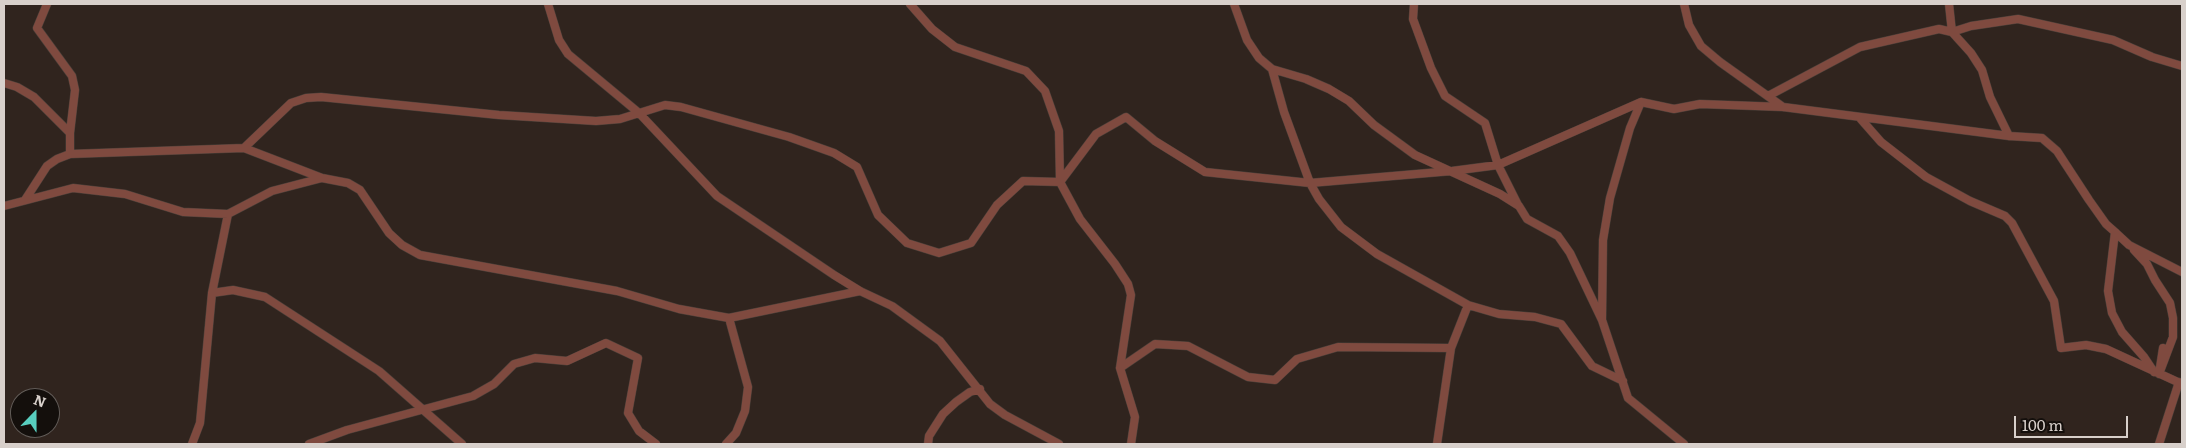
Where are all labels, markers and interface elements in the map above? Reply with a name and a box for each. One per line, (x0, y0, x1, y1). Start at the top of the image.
north arrow (10, 388, 60, 438)
text: N (31, 389, 49, 411)
scale bar (2016, 406, 2130, 438)
text: 100 m (2022, 413, 2063, 436)

